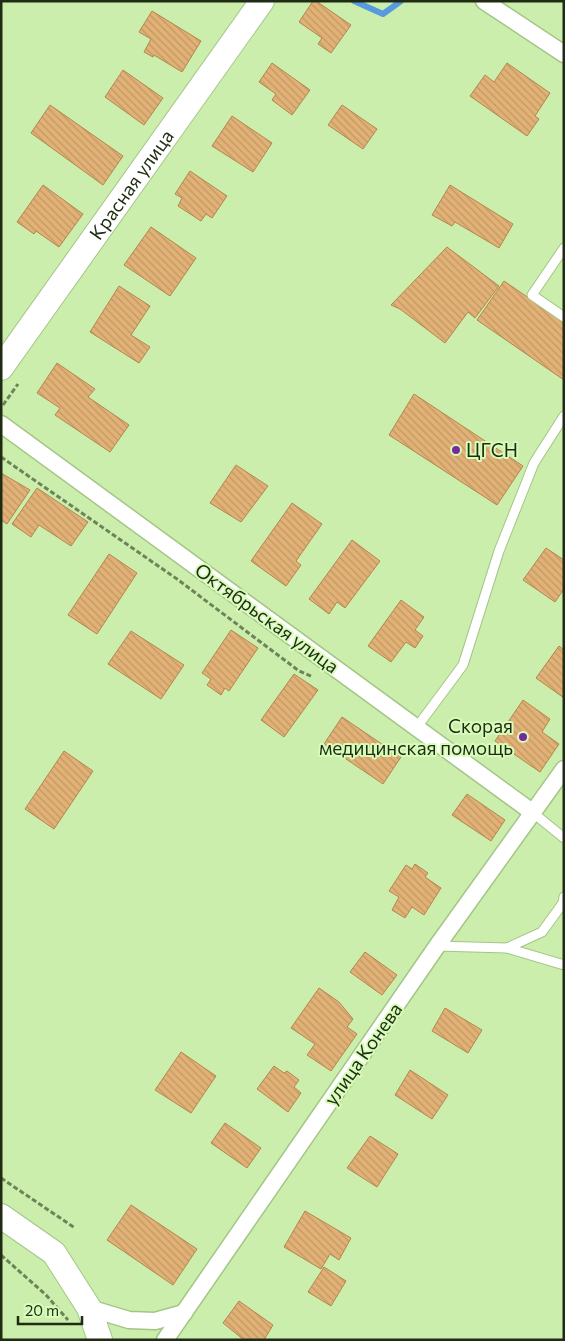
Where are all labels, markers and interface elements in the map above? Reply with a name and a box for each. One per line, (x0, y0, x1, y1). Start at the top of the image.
street label: Красная улица (84, 125, 178, 244)
place label: ЦГСН (466, 438, 518, 461)
marker: ЦГСН (450, 444, 462, 456)
street label: Октябрьская улица (191, 558, 344, 677)
place label: Скорая медицинская помощь (319, 714, 513, 759)
marker: Скорая медицинская помощь (517, 731, 529, 743)
street label: улица Конева (319, 998, 406, 1109)
scale bar (18, 1294, 81, 1326)
text: 20 m (25, 1301, 59, 1319)

